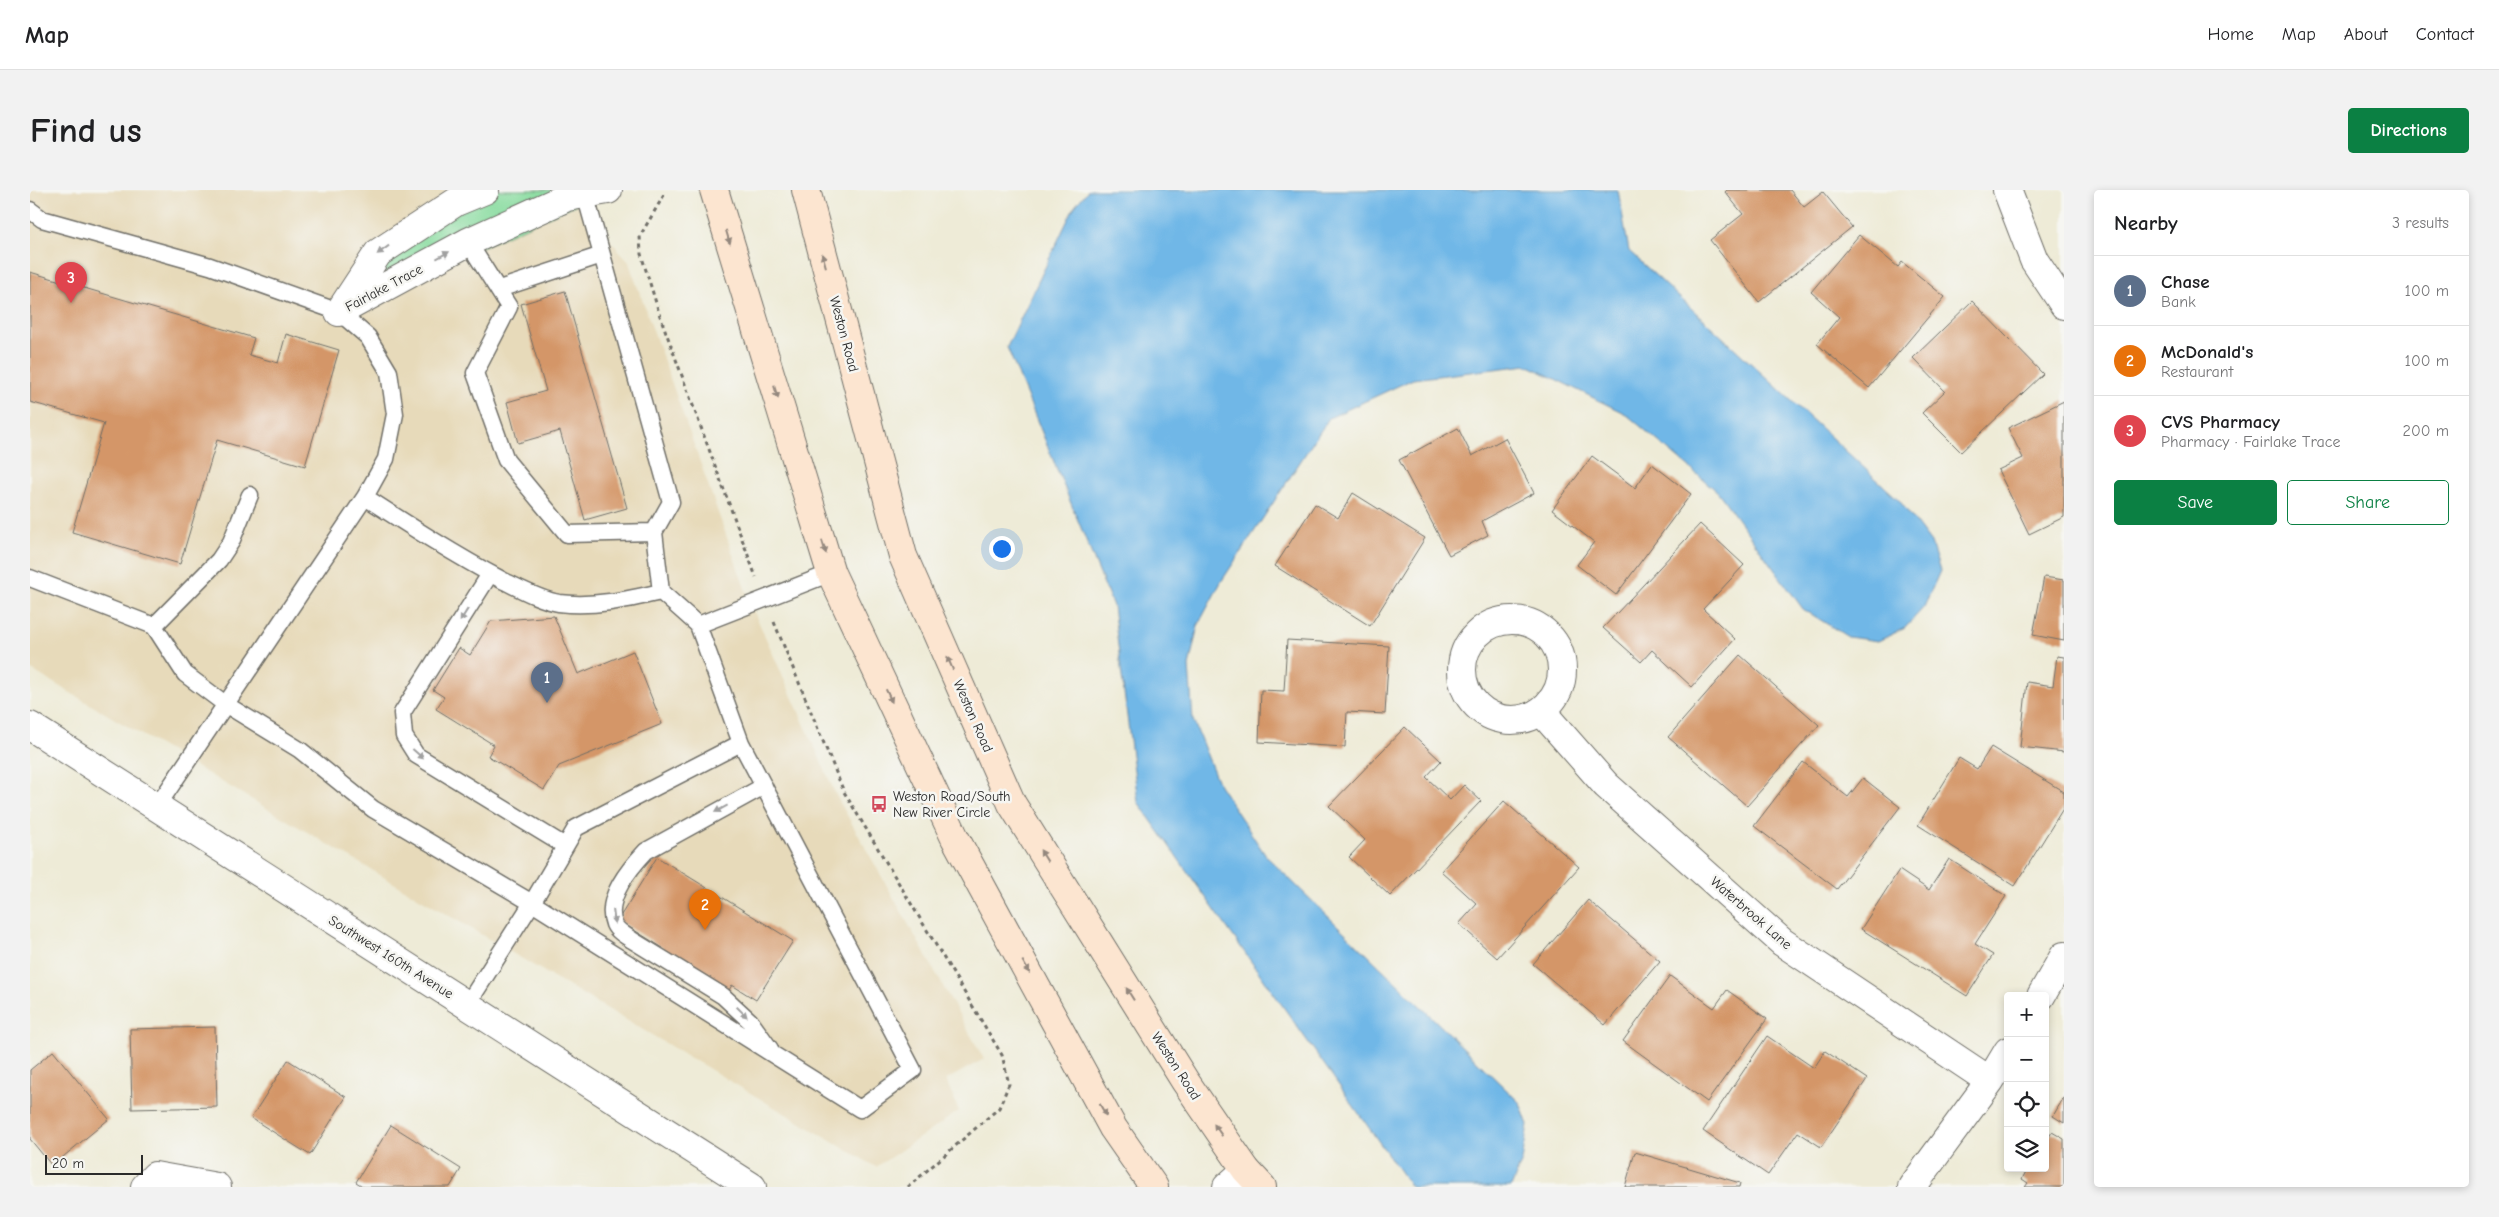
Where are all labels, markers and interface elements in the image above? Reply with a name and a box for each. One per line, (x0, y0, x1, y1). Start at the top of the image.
text: Map (25, 21, 69, 49)
text: Home (2207, 24, 2254, 45)
text: Map (2282, 24, 2316, 45)
text: About (2344, 24, 2388, 45)
text: Contact (2416, 24, 2474, 45)
button: Directions (2348, 108, 2469, 153)
text: Find us (30, 110, 142, 151)
text: Nearby (2114, 211, 2178, 235)
text: 3 results (2392, 214, 2449, 232)
one-way arrow (725, 229, 733, 244)
one-way arrow (376, 245, 390, 255)
one-way arrow (436, 251, 451, 259)
one-way arrow (820, 252, 828, 267)
street label: Fairlake Trace (342, 260, 426, 316)
pin: 3 (55, 262, 87, 303)
text: Chase (2161, 271, 2210, 293)
text: 1 (2127, 282, 2133, 300)
text: 100 m (2405, 282, 2449, 300)
text: Bank (2161, 293, 2196, 311)
street label: Weston Road (826, 294, 862, 374)
text: McDonald's (2161, 341, 2253, 363)
text: 2 (2126, 352, 2134, 370)
text: 100 m (2405, 352, 2449, 370)
text: Restaurant (2161, 363, 2233, 381)
one-way arrow (772, 385, 780, 400)
text: CVS Pharmacy (2161, 411, 2280, 433)
text: 3 (2126, 422, 2134, 440)
text: 200 m (2403, 422, 2449, 440)
text: Pharmacy · Fairlake Trace (2161, 433, 2340, 451)
button: Save (2114, 480, 2277, 525)
button: Share (2287, 480, 2449, 525)
your location (989, 536, 1015, 562)
one-way arrow (820, 540, 828, 555)
one-way arrow (460, 608, 469, 621)
one-way arrow (945, 656, 953, 670)
pin: 1 (531, 662, 563, 703)
street label: Weston Road (949, 677, 997, 755)
one-way arrow (885, 689, 893, 703)
one-way arrow (412, 748, 424, 760)
place label: Weston Road/South New River Circle (893, 788, 1011, 821)
bus stop icon: Weston Road/South New River Circle (869, 794, 889, 814)
one-way arrow (714, 805, 728, 813)
one-way arrow (1039, 849, 1049, 862)
street label: Waterbrook Lane (1707, 873, 1795, 953)
pin: 2 (689, 889, 721, 930)
one-way arrow (610, 910, 618, 926)
street label: Southwest 160th Avenue (325, 912, 457, 1002)
one-way arrow (1021, 961, 1030, 974)
one-way arrow (1125, 987, 1135, 1000)
map controls (2004, 992, 2049, 1172)
button: + (2004, 992, 2049, 1037)
one-way arrow (735, 1006, 747, 1018)
street label: Weston Road (1148, 1029, 1204, 1103)
button: − (2004, 1037, 2049, 1082)
button: locate (2004, 1082, 2049, 1127)
one-way arrow (1099, 1103, 1107, 1117)
one-way arrow (1213, 1123, 1223, 1137)
button: layers (2004, 1127, 2049, 1172)
scale bar (45, 1152, 142, 1175)
text: 20 m (52, 1155, 84, 1172)

